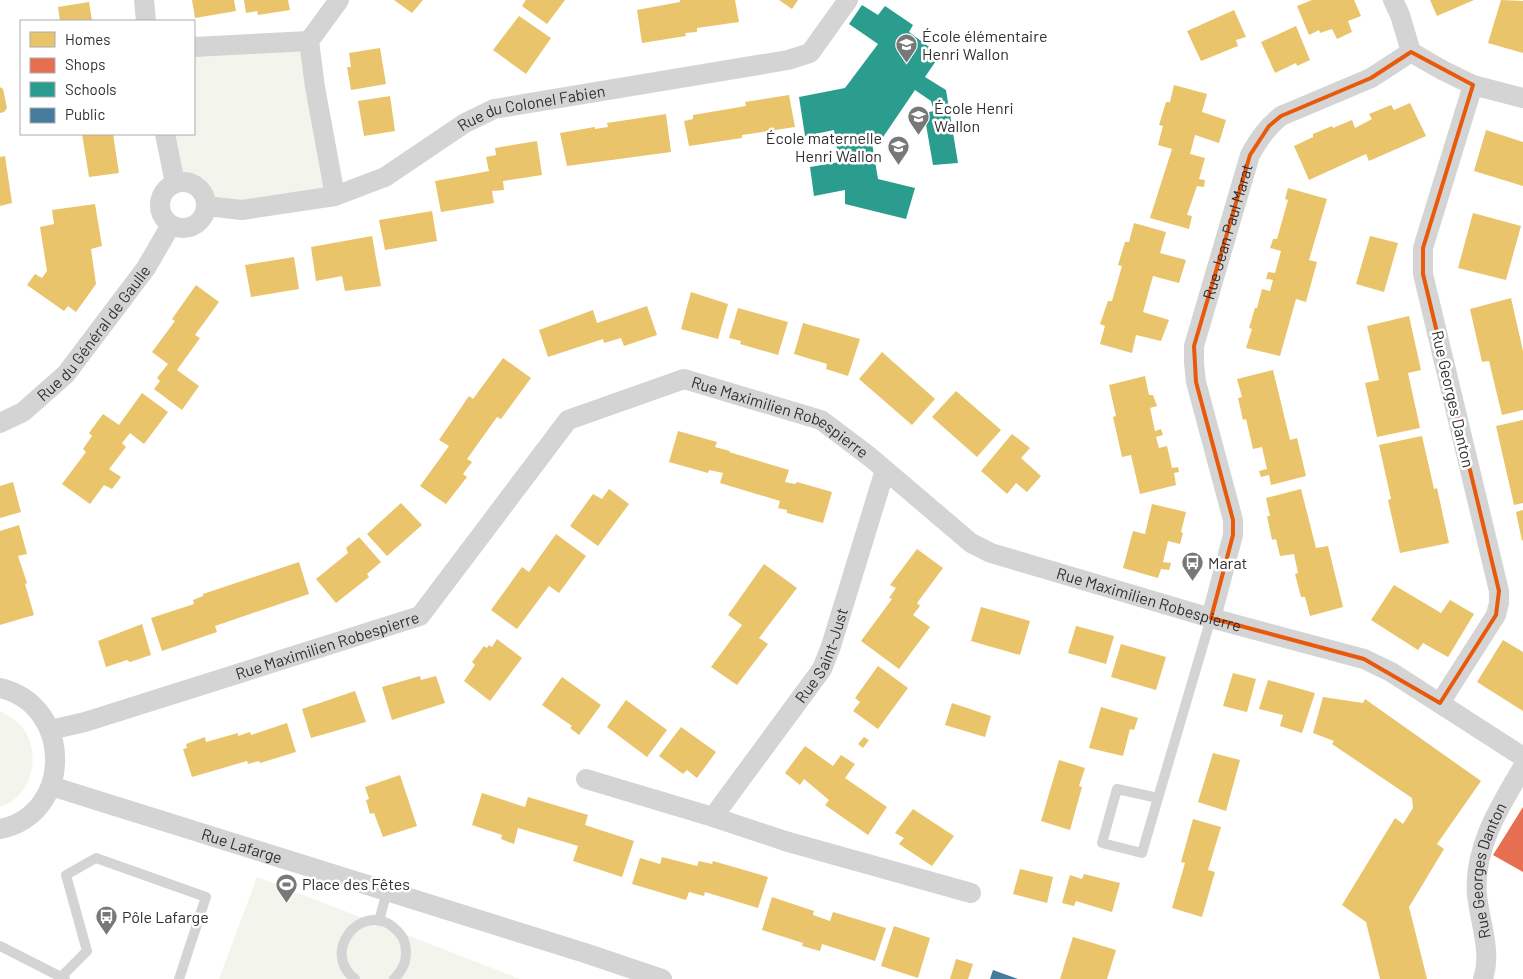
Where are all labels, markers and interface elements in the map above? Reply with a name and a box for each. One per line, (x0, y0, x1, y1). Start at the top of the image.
legend (20, 20, 195, 135)
place label: École élémentaire Henri Wallon (922, 26, 1047, 63)
text: Homes (65, 30, 110, 48)
school or university icon: École élémentaire Henri Wallon (894, 33, 918, 64)
text: Shops (65, 55, 105, 73)
text: Schools (65, 80, 117, 98)
street label: Rue du Colonel Fabien (453, 81, 607, 135)
place label: École Henri Wallon (934, 98, 1014, 135)
text: Public (65, 105, 105, 123)
school or university icon: École Henri Wallon (906, 105, 930, 136)
place label: École maternelle Henri Wallon (766, 128, 882, 165)
school or university icon: École maternelle Henri Wallon (886, 135, 910, 166)
street label: Rue Jean Paul Marat (1198, 162, 1256, 302)
street label: Rue du Général de Gaulle (33, 261, 154, 404)
street label: Rue Georges Danton (1428, 328, 1479, 469)
street label: Rue Maximilien Robespierre (689, 372, 872, 462)
bus stop icon: Marat (1180, 551, 1204, 582)
place label: Marat (1208, 553, 1247, 572)
street label: Rue Maximilien Robespierre (1054, 563, 1244, 635)
street label: Rue Saint-Just (790, 606, 851, 706)
street label: Rue Maximilien Robespierre (233, 607, 421, 683)
street label: Rue Georges Danton (1467, 799, 1510, 940)
street label: Rue Lafarge (199, 824, 285, 867)
sports icon: Place des Fêtes (274, 872, 298, 903)
place label: Place des Fêtes (302, 874, 410, 893)
bus stop icon: Pôle Lafarge (94, 905, 118, 936)
place label: Pôle Lafarge (122, 907, 209, 926)

